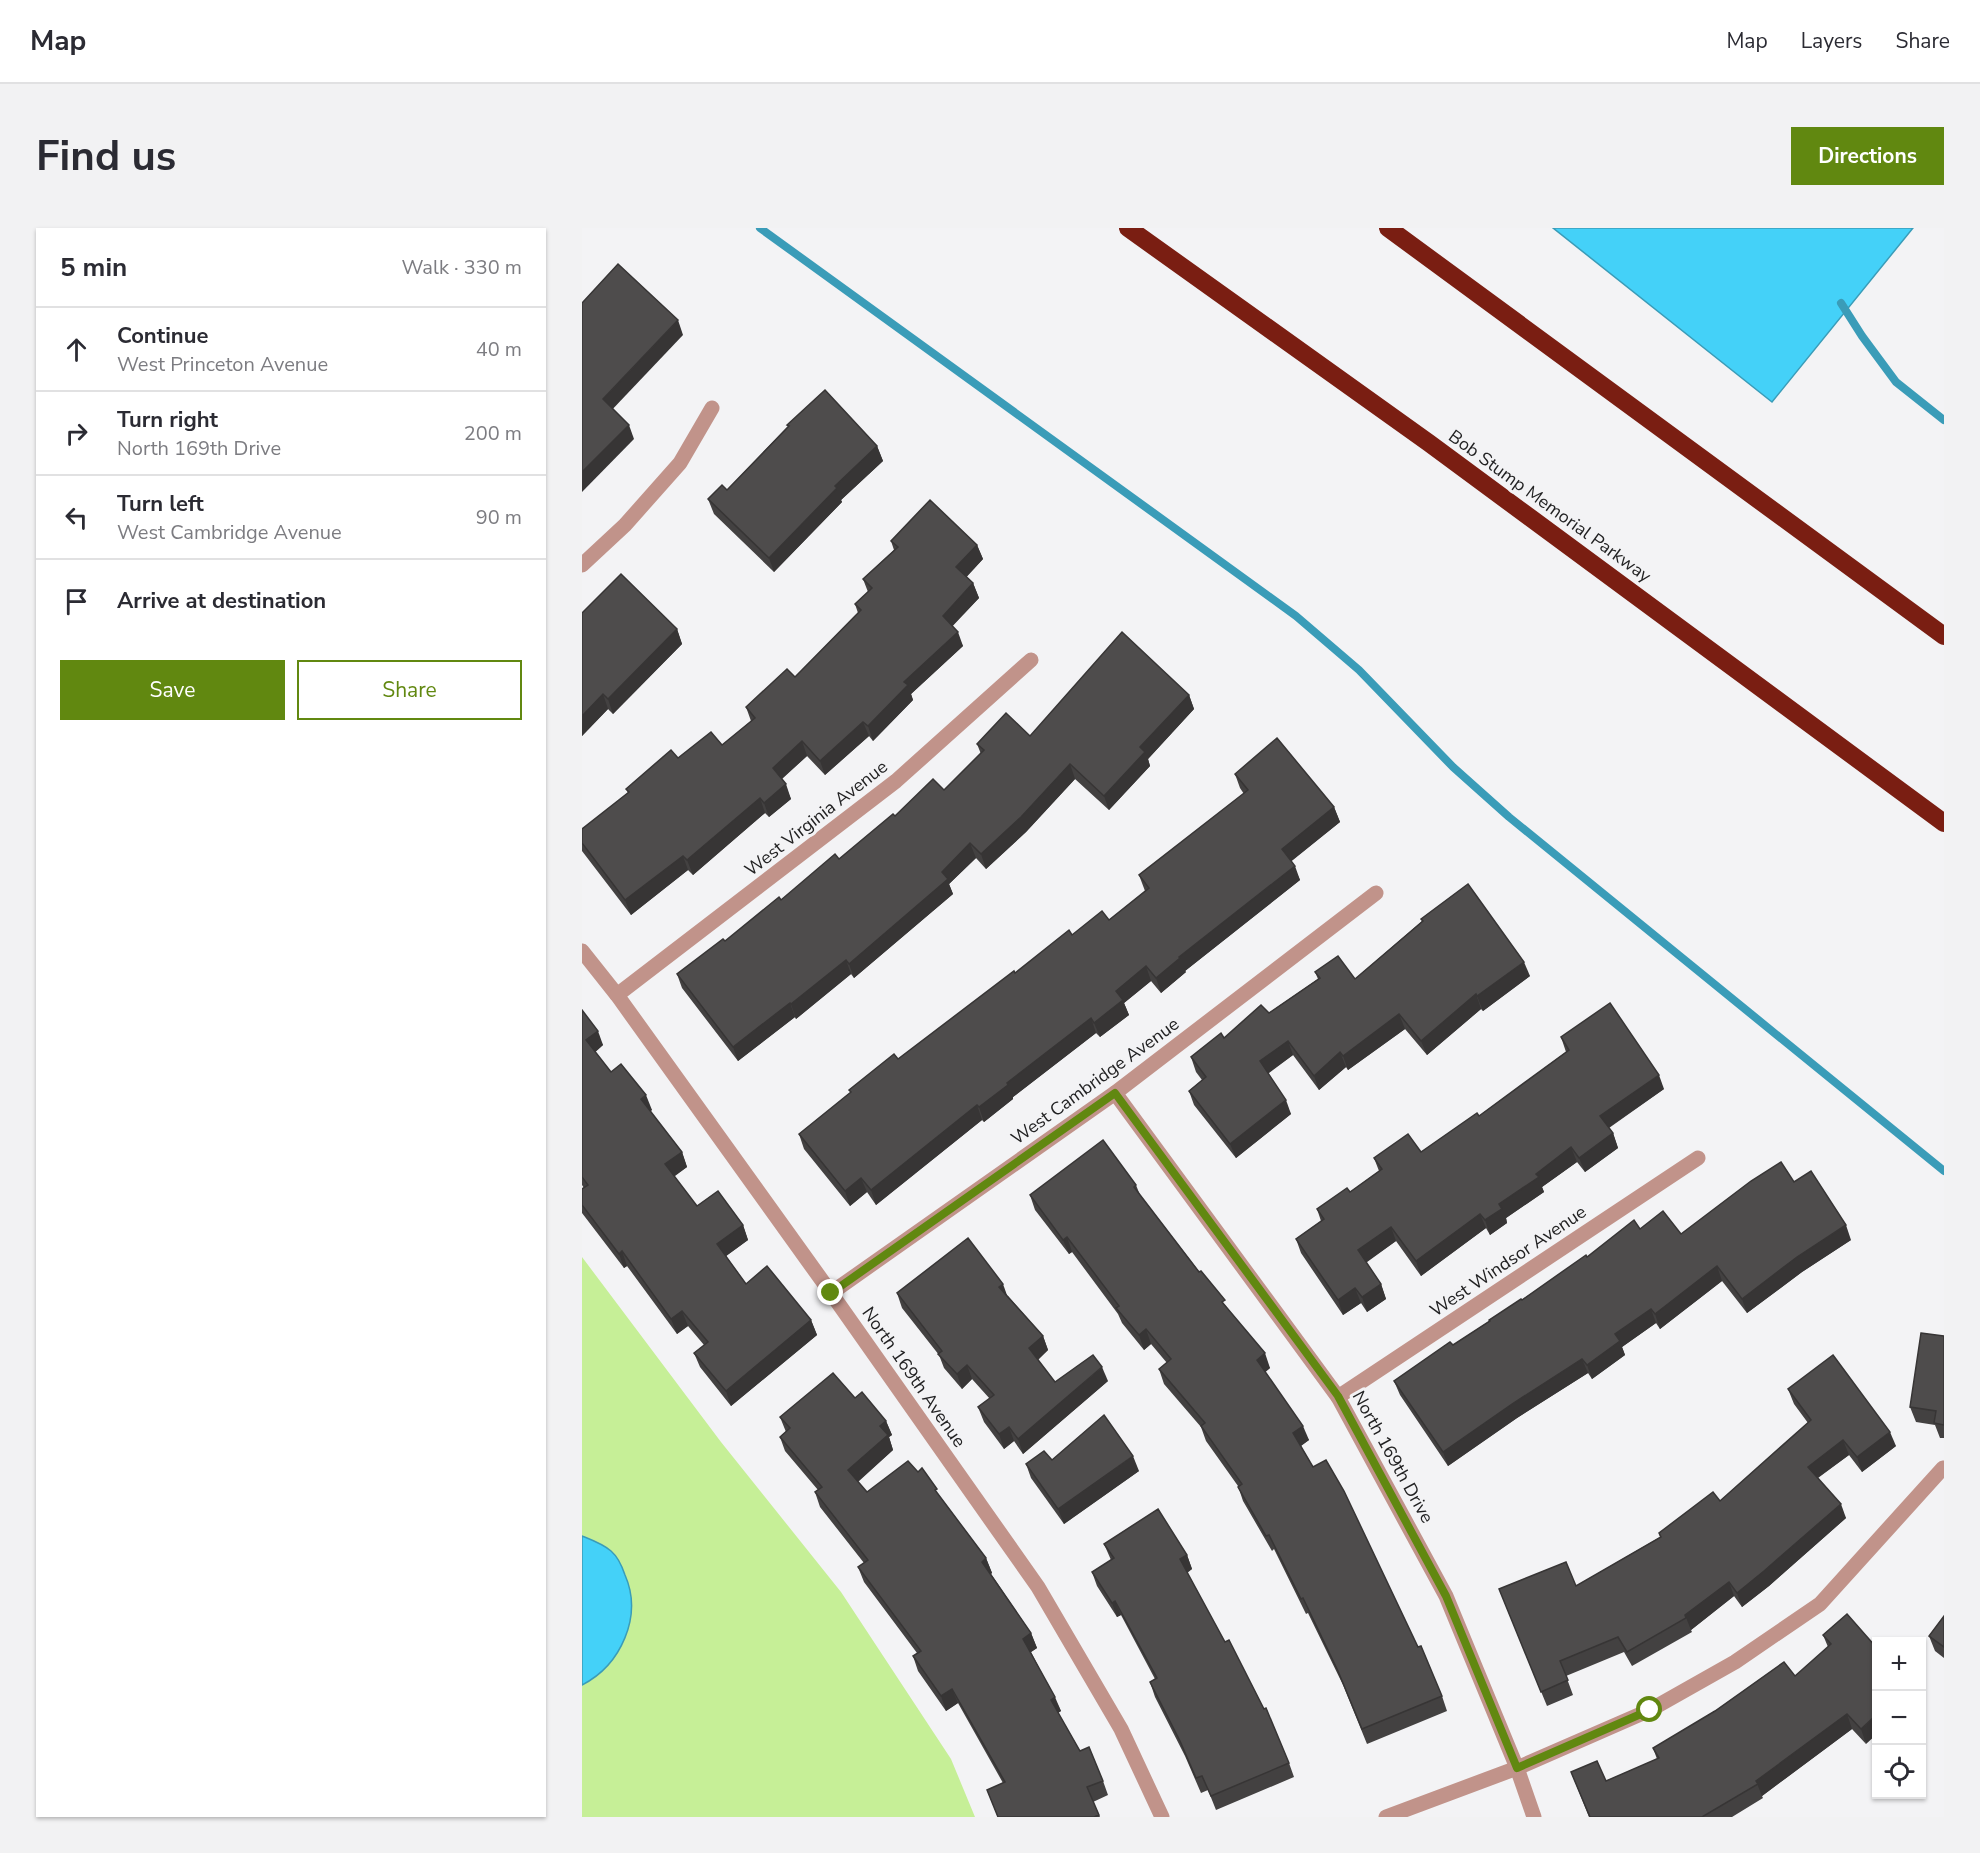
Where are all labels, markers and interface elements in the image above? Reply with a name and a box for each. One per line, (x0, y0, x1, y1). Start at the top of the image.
text: Map (30, 22, 86, 60)
text: Map (1726, 27, 1768, 55)
text: Layers (1801, 27, 1862, 55)
text: Share (1895, 27, 1950, 55)
button: Directions (1791, 127, 1944, 185)
text: Find us (36, 128, 176, 185)
text: 5 min (60, 250, 127, 285)
text: Walk · 330 m (402, 254, 522, 281)
text: Continue (117, 321, 208, 351)
icon: ahead (60, 333, 93, 366)
text: 40 m (476, 336, 522, 363)
text: West Princeton Avenue (117, 351, 328, 378)
text: Turn right (117, 405, 218, 435)
icon: right (60, 417, 93, 450)
text: 200 m (464, 420, 522, 447)
street label: Bob Stump Memorial Parkway (1444, 424, 1657, 588)
text: North 169th Drive (117, 435, 281, 462)
text: Turn left (117, 489, 204, 519)
icon: left (60, 501, 93, 534)
text: 90 m (476, 504, 522, 531)
text: West Cambridge Avenue (117, 519, 342, 546)
icon: arrive (60, 585, 93, 618)
text: Arrive at destination (117, 586, 326, 616)
button: Save (60, 660, 285, 720)
button: Share (297, 660, 522, 720)
street label: West Virginia Avenue (740, 755, 892, 881)
street label: West Cambridge Avenue (1006, 1012, 1184, 1150)
street label: West Windsor Avenue (1425, 1200, 1591, 1322)
route end (817, 1279, 843, 1305)
street label: North 169th Avenue (857, 1302, 971, 1452)
street label: North 169th Drive (1347, 1387, 1439, 1527)
map controls (1872, 1637, 1926, 1799)
button: + (1872, 1637, 1926, 1691)
button: − (1872, 1691, 1926, 1745)
route start (1636, 1696, 1662, 1722)
button: locate (1872, 1745, 1926, 1799)

